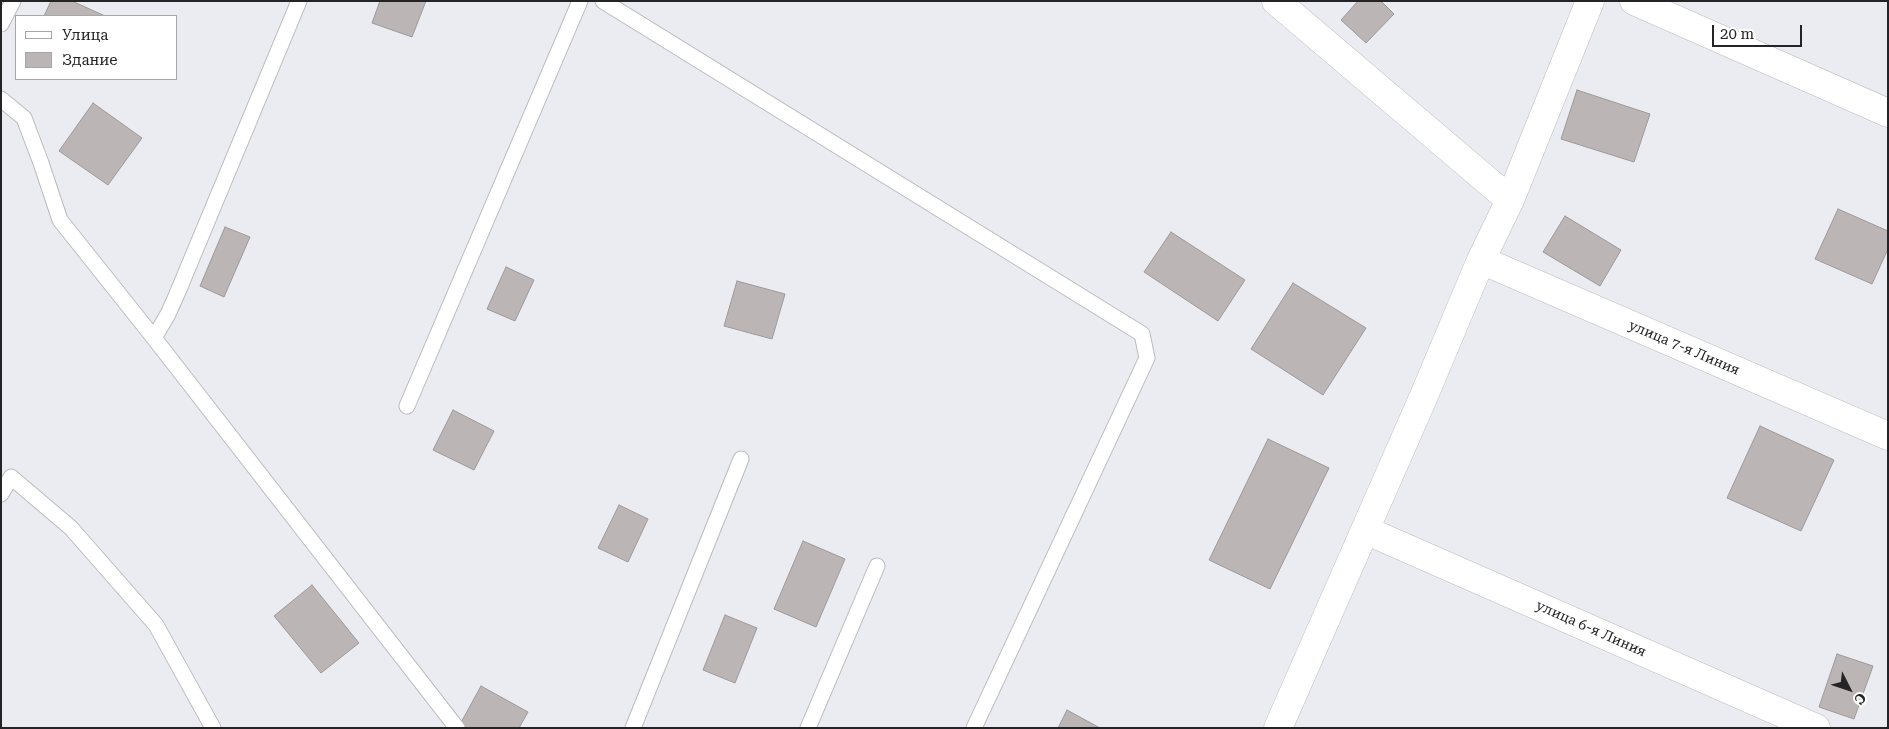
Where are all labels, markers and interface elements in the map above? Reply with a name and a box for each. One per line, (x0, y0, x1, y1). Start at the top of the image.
legend (15, 15, 178, 80)
scale bar (1714, 15, 1804, 47)
text: 20 m (1720, 25, 1754, 43)
text: Улица (62, 26, 108, 44)
text: Здание (62, 51, 118, 69)
street label: улица 7-я Линия (1626, 317, 1742, 379)
street label: улица 6-я Линия (1533, 597, 1649, 661)
north arrow (1824, 664, 1874, 714)
text: С (1851, 690, 1870, 708)

